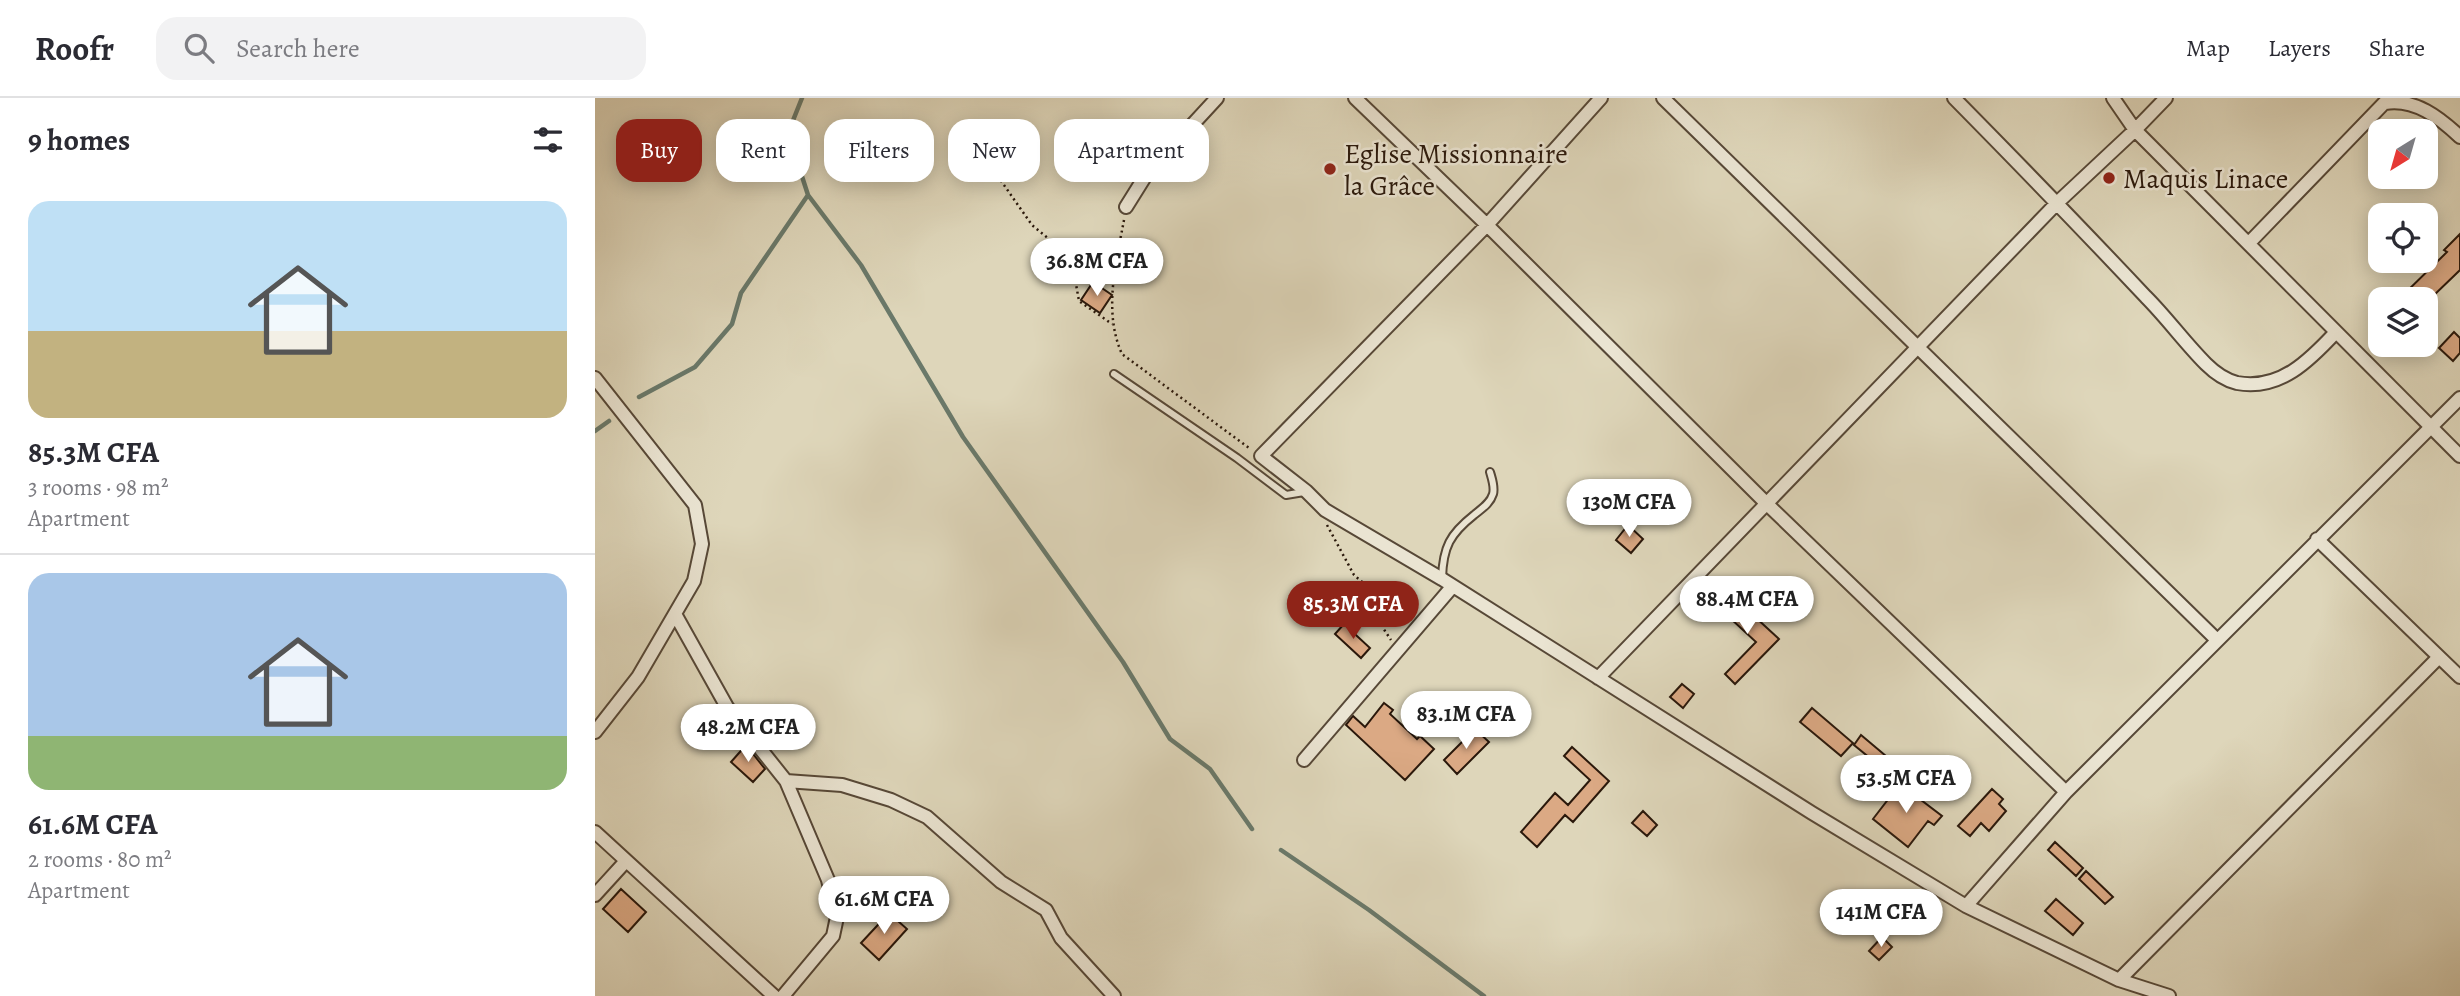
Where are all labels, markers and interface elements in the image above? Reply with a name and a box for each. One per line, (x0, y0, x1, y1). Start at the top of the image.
search box (156, 17, 646, 80)
text: Roofr (35, 26, 114, 71)
icon: search (180, 29, 218, 67)
text: Search here (236, 31, 360, 66)
text: Map (2186, 32, 2230, 64)
text: Layers (2268, 32, 2331, 64)
text: Share (2369, 32, 2425, 64)
chip: Buy (616, 119, 702, 182)
chip: Rent (716, 119, 810, 182)
chip: Filters (824, 119, 934, 182)
chip: New (948, 119, 1040, 182)
chip: Apartment (1054, 119, 1209, 182)
north arrow (2368, 119, 2438, 189)
map controls (2368, 119, 2438, 357)
text: 9 homes (28, 120, 130, 160)
icon: filters (529, 121, 567, 159)
place label: Eglise Missionnaire la Grâce (1344, 135, 1568, 205)
place label: Maquis Linace (2123, 160, 2288, 198)
marker: Eglise Missionnaire la Grâce (1322, 161, 1338, 177)
marker: Maquis Linace (2101, 170, 2117, 186)
button: locate (2368, 203, 2438, 273)
pin: 36.8M CFA (1017, 238, 1177, 298)
text: 36.8M CFA (1046, 245, 1148, 276)
icon: home (235, 247, 361, 373)
button: layers (2368, 287, 2438, 357)
text: 85.3M CFA (28, 432, 159, 472)
text: 3 rooms · 98 m² (28, 472, 169, 503)
pin: 130M CFA (1557, 480, 1701, 539)
text: 130M CFA (1583, 486, 1675, 517)
text: Apartment (28, 503, 130, 534)
pin: 88.4M CFA (1667, 576, 1827, 636)
pin: 85.3M CFA (1273, 582, 1433, 641)
text: 88.4M CFA (1696, 583, 1798, 614)
text: 85.3M CFA (1303, 588, 1403, 619)
icon: home (235, 619, 361, 745)
pin: 83.1M CFA (1386, 692, 1546, 751)
text: 83.1M CFA (1417, 698, 1515, 729)
pin: 48.2M CFA (668, 704, 828, 764)
text: 48.2M CFA (697, 711, 799, 742)
pin: 53.5M CFA (1826, 756, 1986, 815)
text: 53.5M CFA (1856, 762, 1956, 793)
text: 61.6M CFA (28, 804, 158, 844)
text: 2 rooms · 80 m² (28, 844, 172, 875)
text: Apartment (28, 875, 130, 906)
pin: 61.6M CFA (804, 876, 964, 936)
text: 61.6M CFA (834, 883, 934, 914)
pin: 141M CFA (1809, 890, 1953, 949)
text: 141M CFA (1836, 896, 1926, 927)

